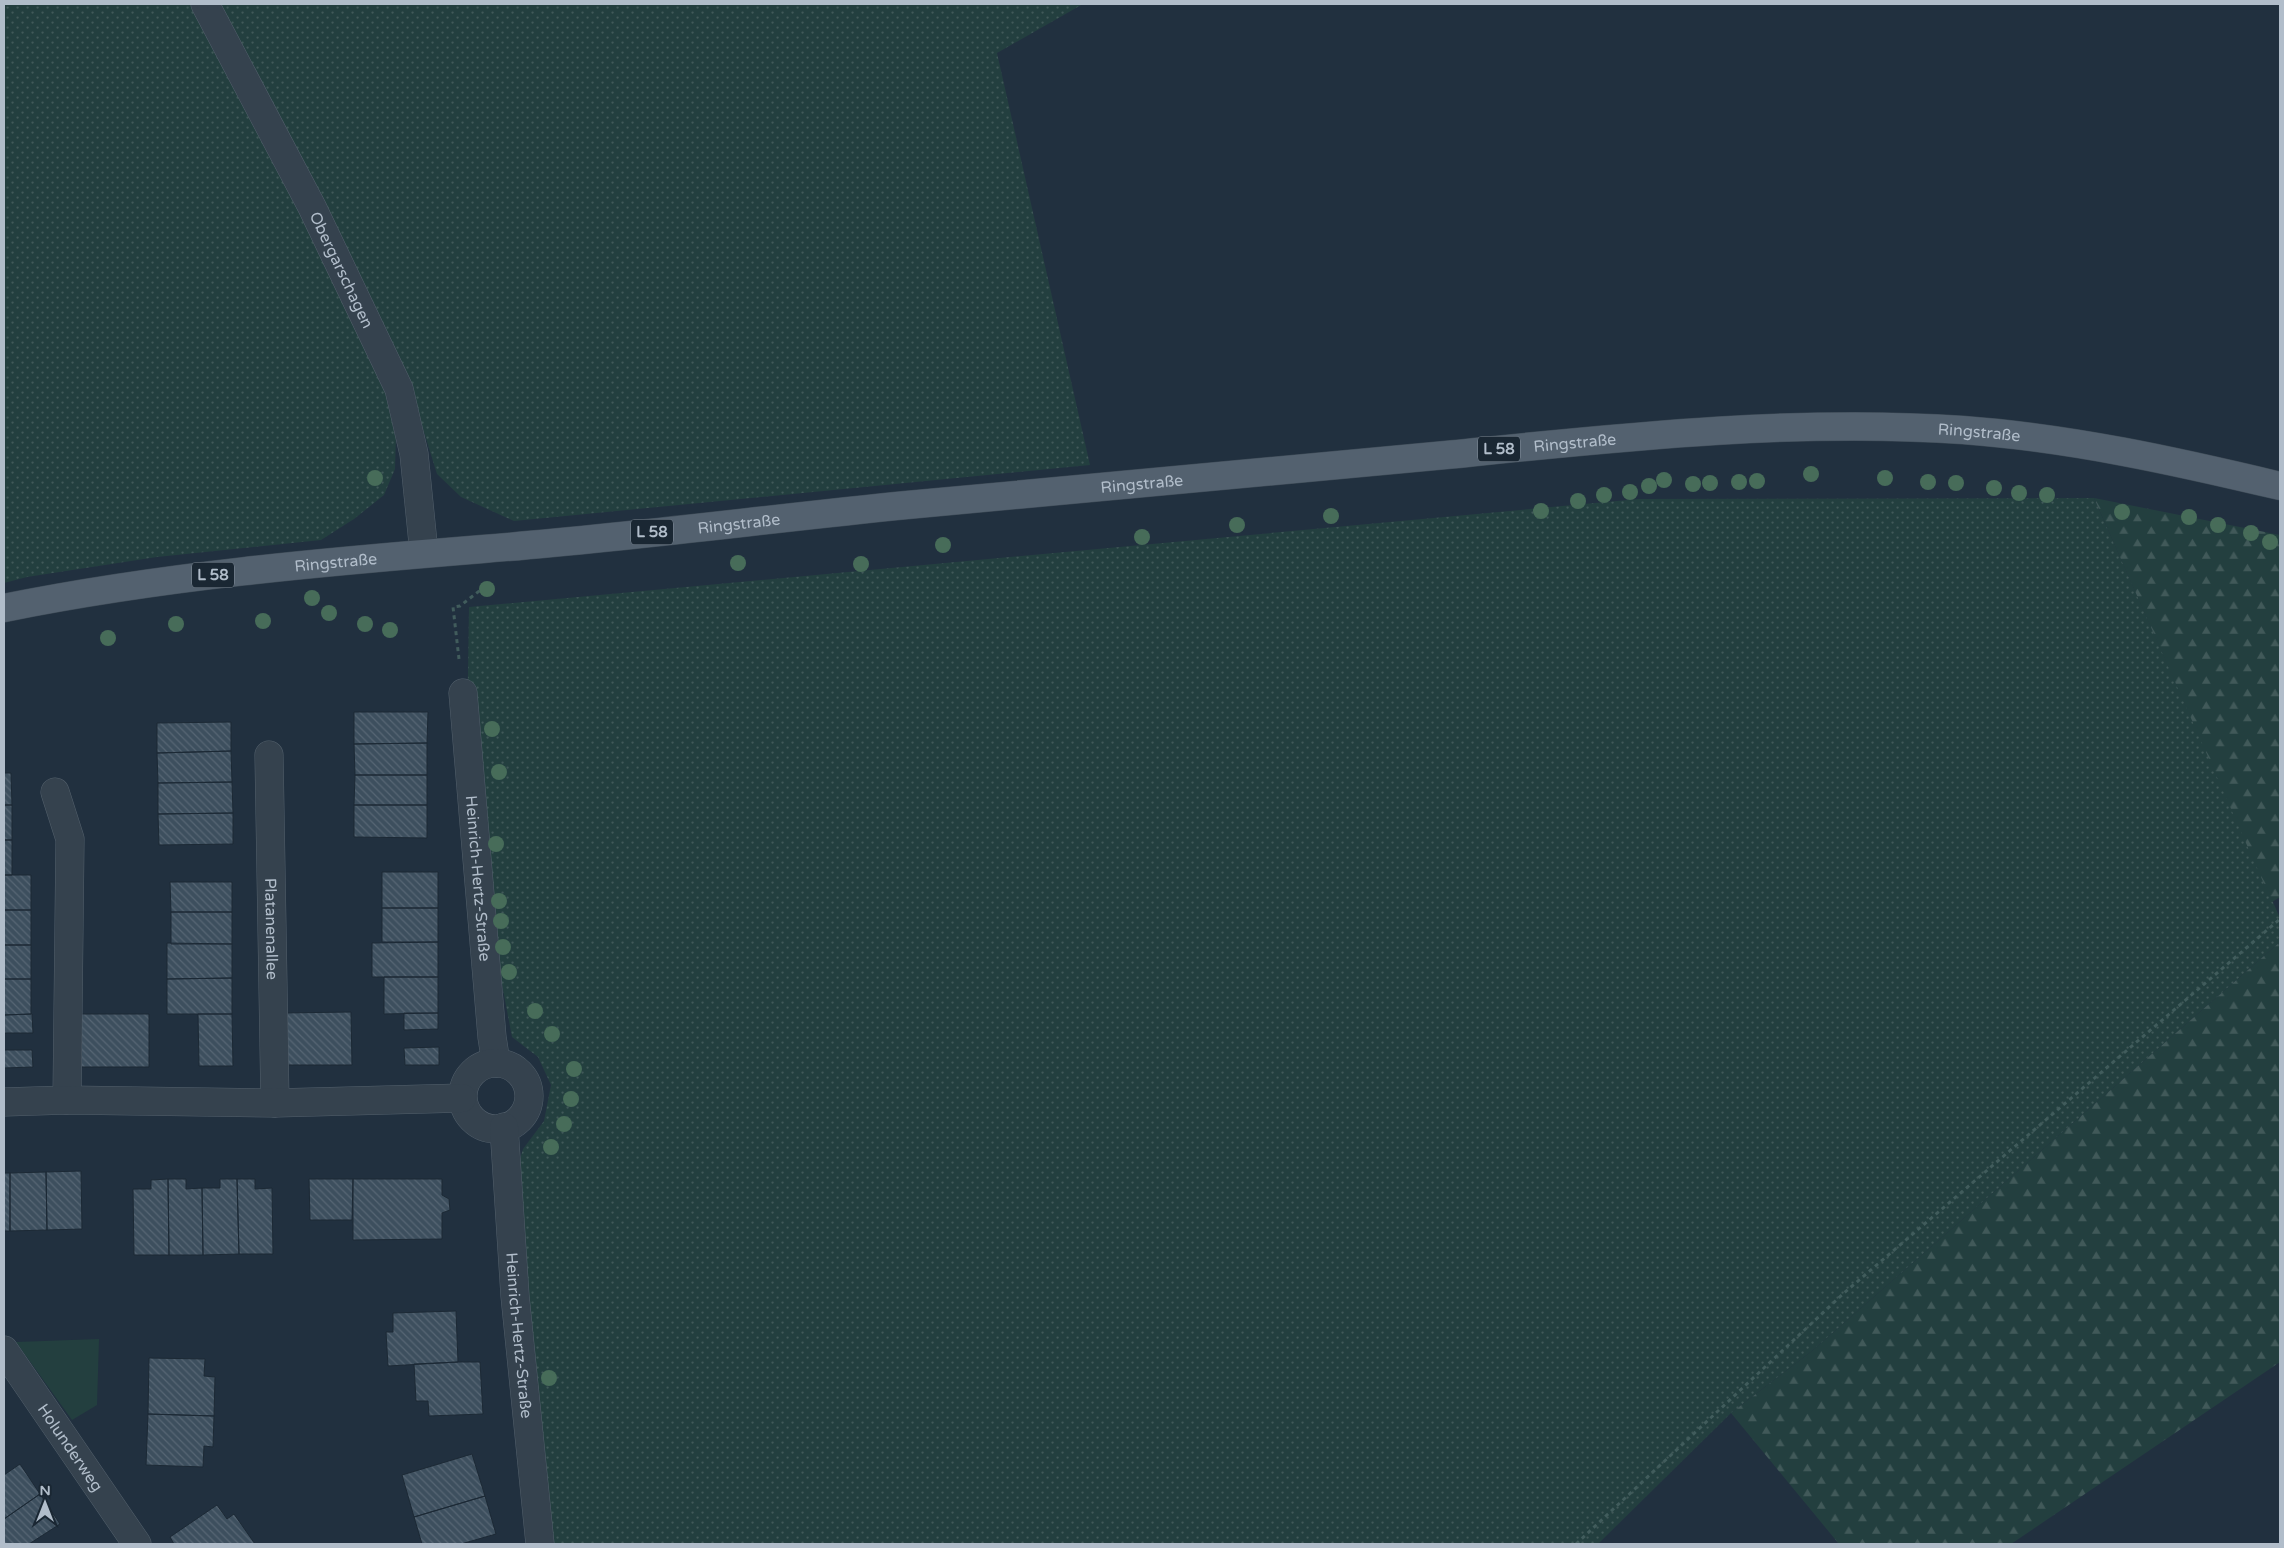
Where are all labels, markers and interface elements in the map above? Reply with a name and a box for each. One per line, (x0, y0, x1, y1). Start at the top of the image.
street label: Obergarschagen (305, 209, 378, 332)
street label: Ringstraße (1937, 419, 2021, 447)
street label: Ringstraße (1533, 429, 1617, 457)
road number: L 58 (1478, 436, 1520, 462)
street label: Ringstraße (1100, 470, 1184, 498)
street label: Ringstraße (697, 510, 781, 539)
road number: L 58 (631, 520, 673, 544)
street label: Ringstraße (293, 549, 378, 577)
road number: L 58 (192, 562, 234, 588)
street label: Heinrich-Hertz-Straße (461, 795, 495, 962)
street label: Platanenallee (260, 878, 282, 980)
street label: Heinrich-Hertz-Straße (501, 1252, 536, 1419)
street label: Holunderweg (33, 1400, 107, 1496)
north arrow (20, 1478, 70, 1528)
text: N (39, 1482, 51, 1499)

